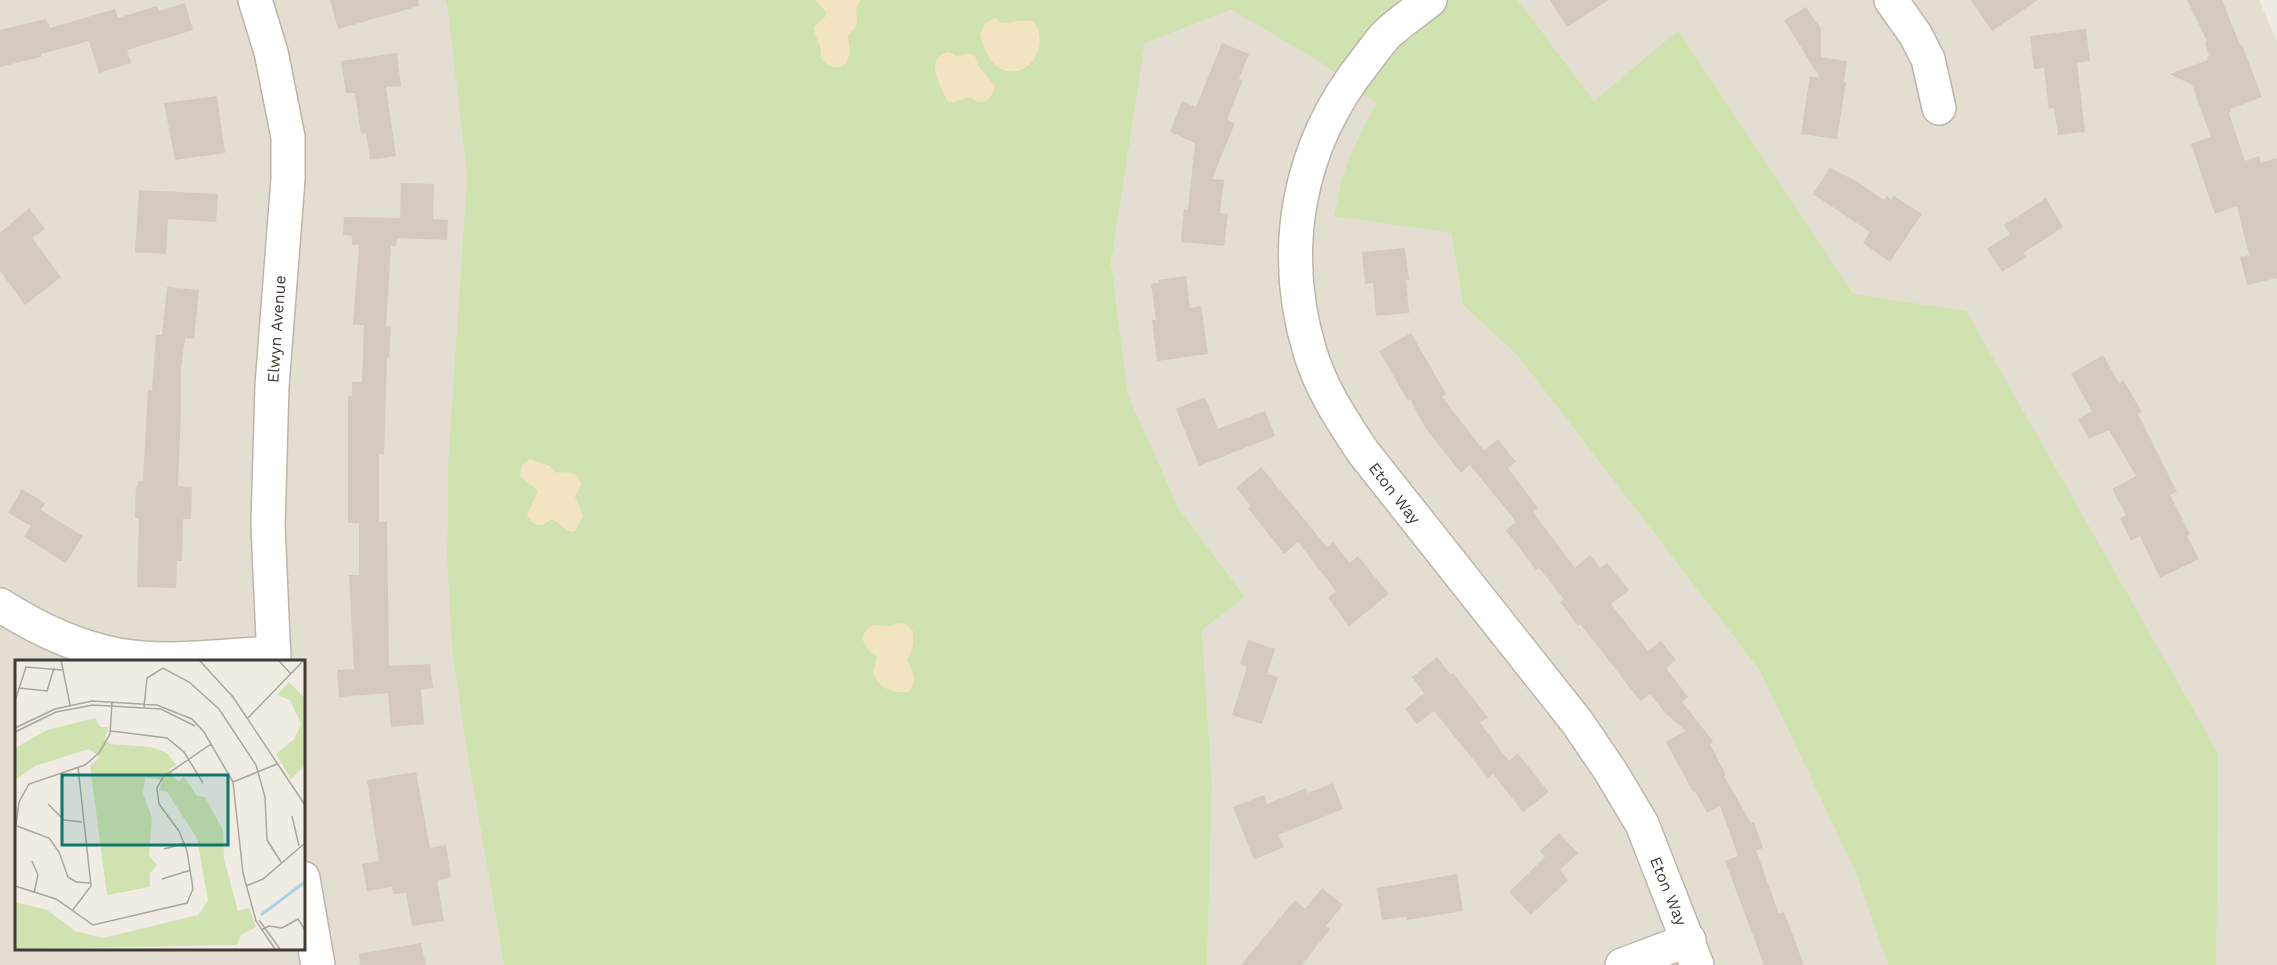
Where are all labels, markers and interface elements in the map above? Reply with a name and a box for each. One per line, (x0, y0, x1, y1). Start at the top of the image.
street label: Elwyn Avenue (263, 275, 290, 383)
street label: Eton Way (1365, 459, 1425, 528)
inset map (15, 660, 304, 950)
street label: Eton Way (1646, 854, 1691, 929)

